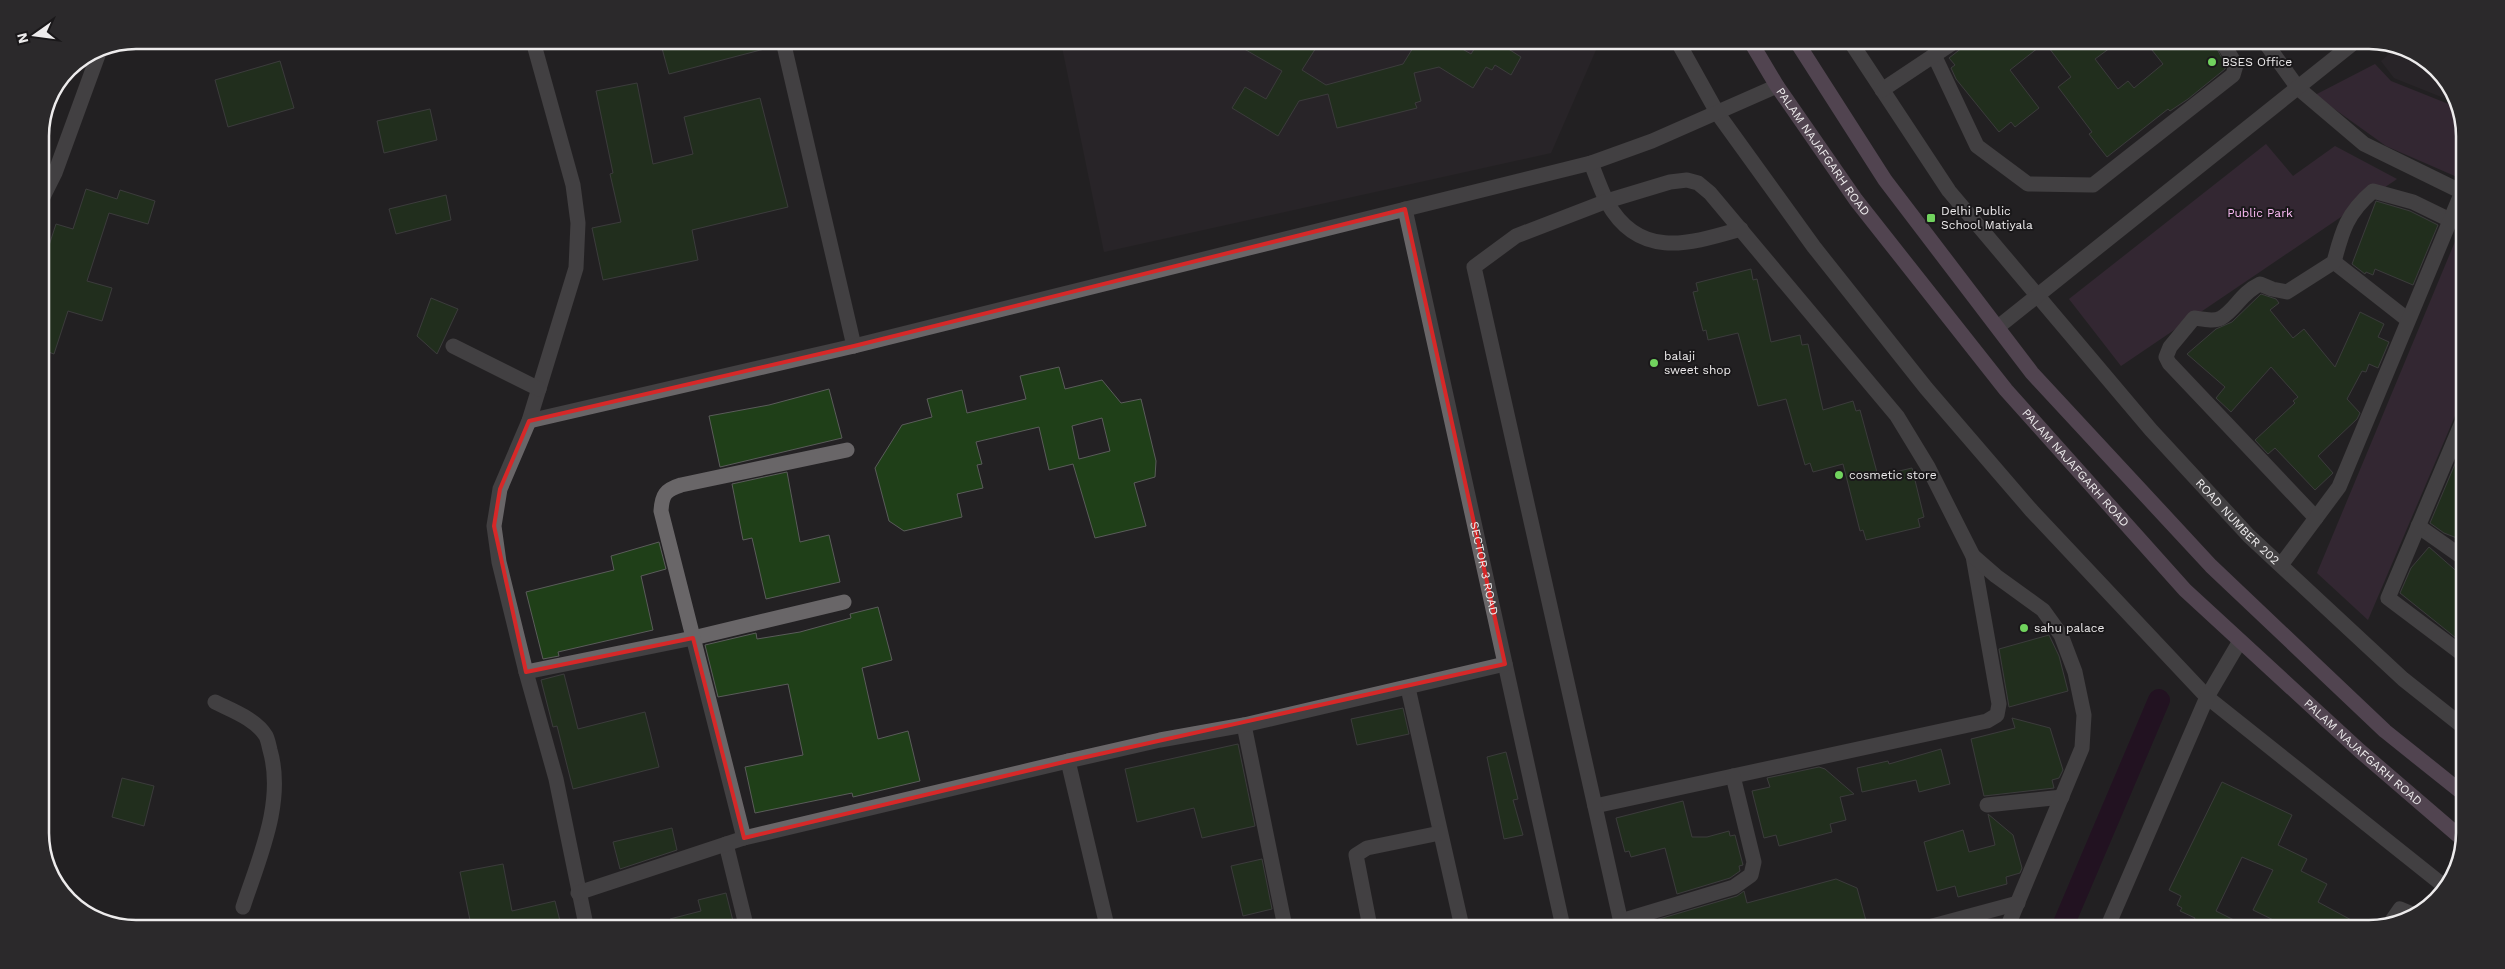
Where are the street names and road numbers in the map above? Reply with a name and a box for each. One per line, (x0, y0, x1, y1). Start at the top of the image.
street label: PALAM NAJAFGARH ROAD (1773, 85, 1873, 218)
street label: PALAM NAJAFGARH ROAD (2019, 406, 2132, 530)
street label: ROAD NUMBER 202 (2193, 476, 2282, 567)
street label: SECTOR 3 ROAD (1467, 520, 1501, 617)
street label: PALAM NAJAFGARH ROAD (2301, 696, 2425, 808)

